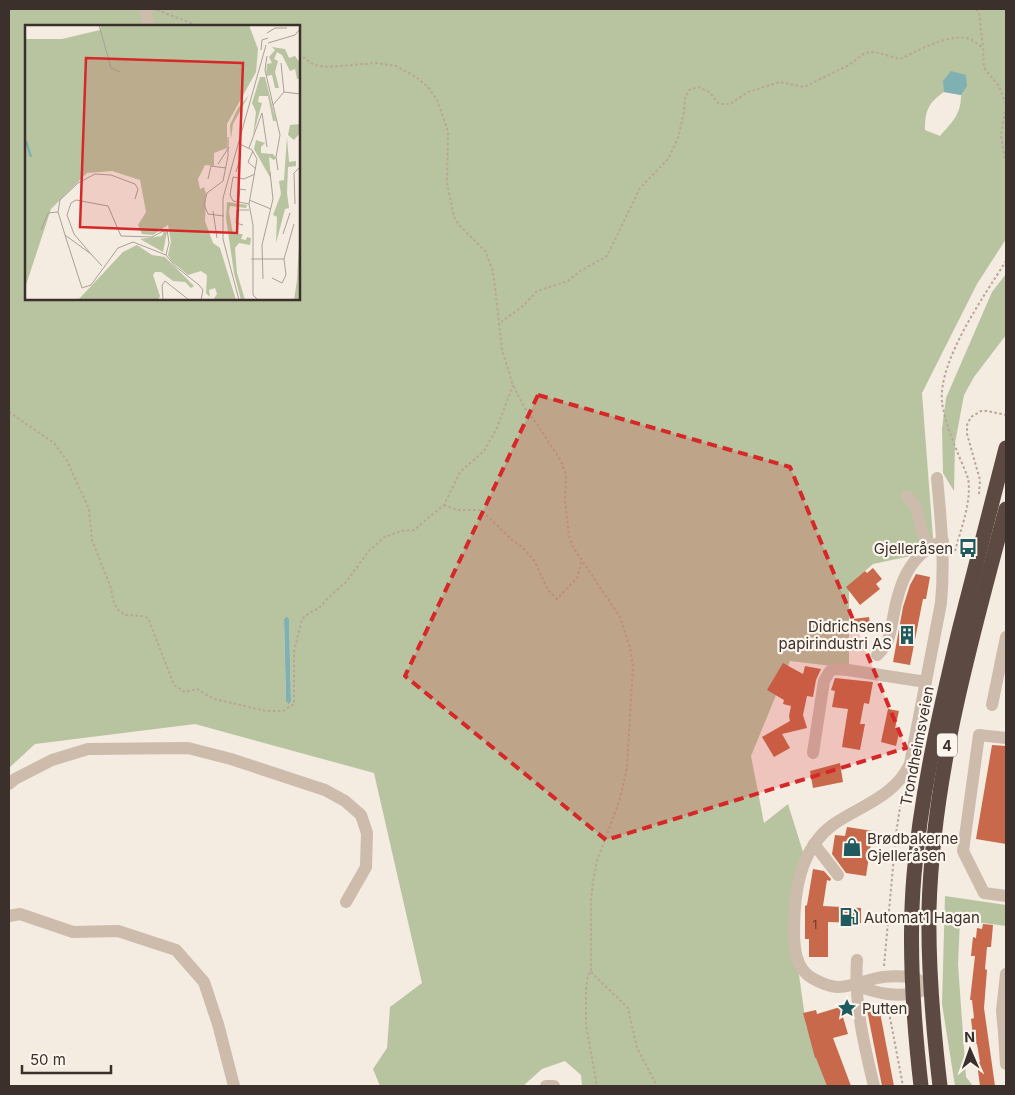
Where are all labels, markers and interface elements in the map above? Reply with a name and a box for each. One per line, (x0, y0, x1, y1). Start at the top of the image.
inset map (25, 25, 300, 300)
bus stop icon: Gjelleråsen (957, 537, 979, 559)
place label: Gjelleråsen (874, 539, 953, 558)
place label: Didrichsens papirindustri AS (778, 617, 892, 653)
building icon: Didrichsens papirindustri AS (896, 624, 918, 646)
street label: Trondheimsveien (896, 684, 938, 808)
road number: 4 (937, 734, 957, 756)
place label: Brødbakerne Gjelleråsen (867, 829, 958, 865)
shop icon: Brødbakerne Gjelleråsen (841, 836, 863, 858)
fuel station icon: Automat1 Hagan (838, 906, 860, 928)
place label: Automat1 Hagan (864, 908, 980, 927)
house number: 1 (813, 917, 817, 932)
place icon: Putten (836, 997, 858, 1019)
place label: Putten (862, 999, 907, 1018)
north arrow (945, 1025, 995, 1075)
text: N (964, 1028, 975, 1045)
scale bar (22, 1042, 111, 1074)
text: 50 m (30, 1050, 66, 1069)

